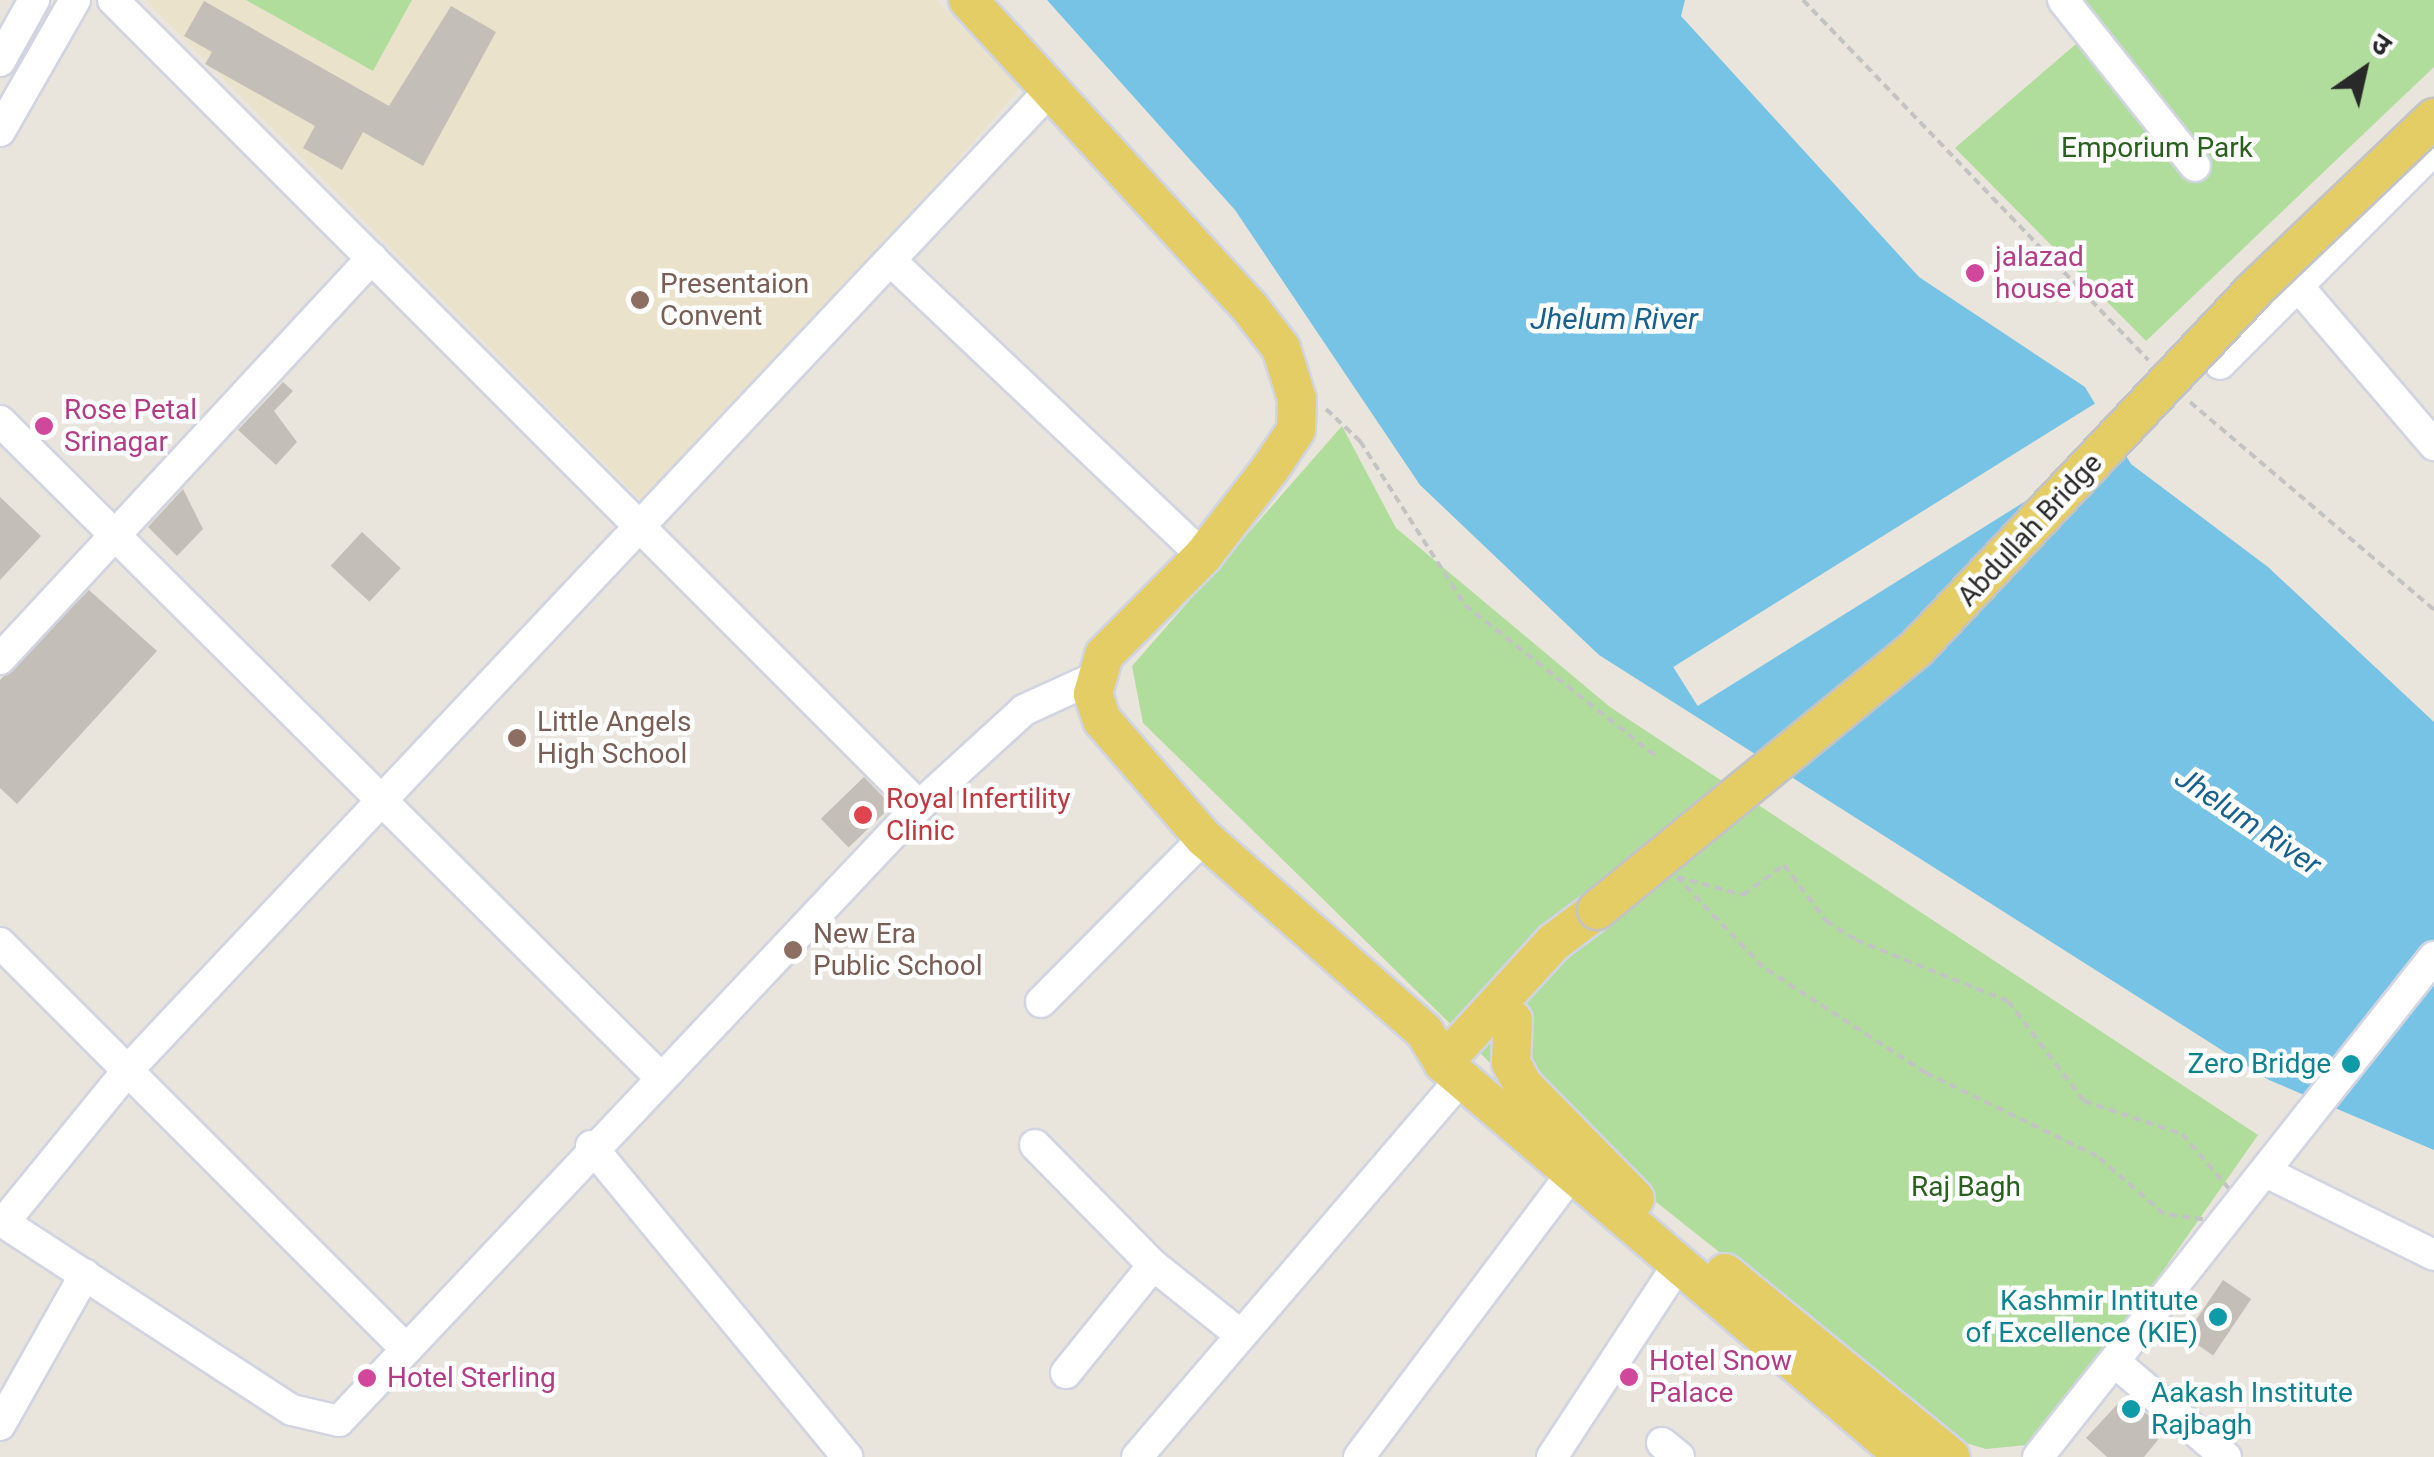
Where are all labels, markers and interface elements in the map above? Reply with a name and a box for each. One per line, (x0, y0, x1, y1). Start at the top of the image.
north arrow (2314, 20, 2414, 120)
text: उ (2365, 26, 2397, 63)
park label: Emporium Park (2061, 131, 2253, 165)
place label: jalazad house boat (1995, 240, 2134, 306)
marker: jalazad house boat (1964, 262, 1986, 284)
place label: Presentaion Convent (660, 267, 809, 333)
marker: Presentaion Convent (629, 289, 651, 311)
water label: Jhelum River (1530, 301, 1698, 337)
place label: Rose Petal Srinagar (64, 393, 197, 459)
marker: Rose Petal Srinagar (33, 415, 55, 437)
street label: Abdullah Bridge (1951, 447, 2109, 613)
place label: Little Angels High School (537, 705, 691, 771)
marker: Little Angels High School (506, 727, 528, 749)
water label: Jhelum River (2168, 759, 2328, 883)
place label: Royal Infertility Clinic (886, 782, 1071, 848)
marker: Royal Infertility Clinic (850, 802, 876, 828)
place label: New Era Public School (813, 917, 982, 983)
marker: New Era Public School (782, 939, 804, 961)
place label: Zero Bridge (2187, 1047, 2331, 1081)
marker: Zero Bridge (2340, 1053, 2362, 1075)
park label: Raj Bagh (1911, 1170, 2021, 1204)
place label: Kashmir Intitute of Excellence (KIE) (1966, 1284, 2198, 1350)
marker: Kashmir Intitute of Excellence (KIE) (2207, 1306, 2229, 1328)
place label: Hotel Snow Palace (1649, 1344, 1792, 1410)
place label: Hotel Sterling (387, 1361, 556, 1395)
marker: Hotel Snow Palace (1618, 1366, 1640, 1388)
marker: Hotel Sterling (356, 1367, 378, 1389)
place label: Aakash Institute Rajbagh (2151, 1376, 2353, 1442)
marker: Aakash Institute Rajbagh (2120, 1398, 2142, 1420)

